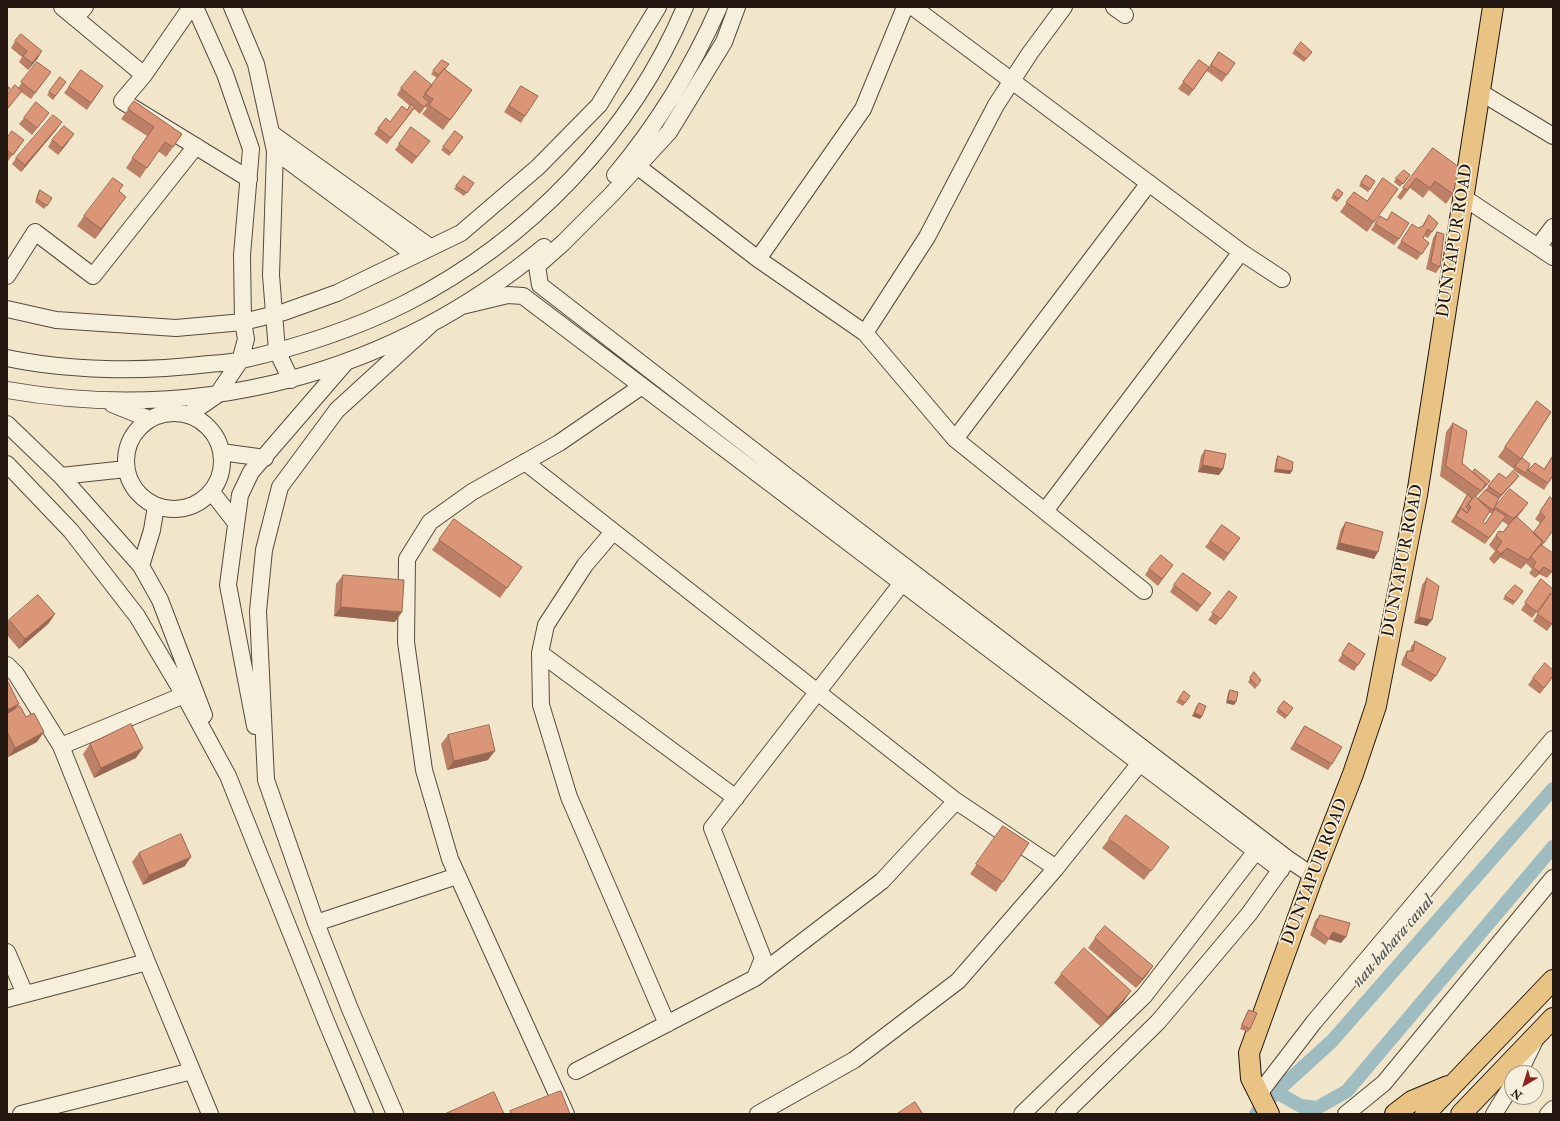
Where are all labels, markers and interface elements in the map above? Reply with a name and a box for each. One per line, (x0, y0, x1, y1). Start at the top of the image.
street label: DUNYAPUR ROAD (1434, 163, 1478, 319)
street label: DUNYAPUR ROAD (1379, 483, 1429, 639)
street label: DUNYAPUR ROAD (1279, 796, 1353, 948)
water label: nau bahara canal (1348, 892, 1440, 992)
north arrow (1504, 1065, 1544, 1105)
text: N (1509, 1086, 1525, 1102)

